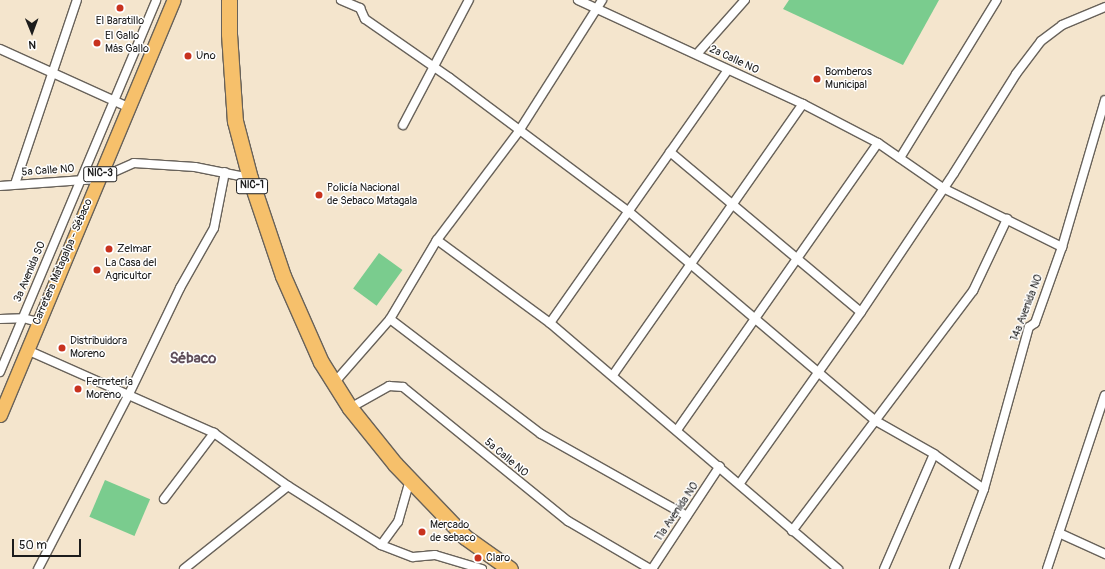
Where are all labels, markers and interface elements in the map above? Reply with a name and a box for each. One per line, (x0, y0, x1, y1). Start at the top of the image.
marker: El Baratillo (115, 3, 125, 13)
north arrow (12, 12, 52, 52)
place label: El Baratillo (96, 14, 144, 28)
place label: El Gallo Más Gallo (105, 30, 149, 56)
text: N (28, 38, 36, 51)
marker: El Gallo Más Gallo (92, 38, 102, 48)
street label: 2a Calle NO (707, 43, 761, 77)
place label: Uno (196, 49, 216, 63)
marker: Uno (183, 51, 193, 61)
place label: Bomberos Municipal (825, 66, 872, 92)
marker: Bomberos Municipal (812, 74, 822, 84)
street label: 5a Calle NO (21, 163, 75, 179)
road number: NIC-3 (83, 166, 117, 182)
road number: NIC-1 (236, 178, 268, 194)
place label: Policía Nacional de Sebaco Matagala (327, 182, 417, 208)
marker: Policía Nacional de Sebaco Matagala (314, 190, 324, 200)
street label: Carretera Matagalpa - Sébaco (30, 197, 96, 327)
street label: 3a Avenida SO (11, 240, 49, 304)
place label: Zelmar (117, 242, 151, 256)
marker: Zelmar (104, 244, 114, 254)
place label: La Casa del Agricultor (105, 257, 157, 283)
marker: La Casa del Agricultor (92, 265, 102, 275)
street label: 14a Avenida NO (1008, 273, 1046, 343)
place label: Distribuidora Moreno (70, 335, 127, 361)
marker: Distribuidora Moreno (57, 343, 67, 353)
district label: Sébaco (170, 350, 216, 368)
place label: Ferretería Moreno (86, 376, 133, 402)
marker: Ferretería Moreno (73, 384, 83, 394)
street label: 5a Calle NO (482, 436, 530, 480)
street label: 11a Avenida NO (652, 480, 702, 544)
place label: Mercado de sebaco (430, 519, 476, 545)
marker: Mercado de sebaco (417, 527, 427, 537)
scale bar (14, 531, 83, 557)
text: 50 m (19, 538, 47, 553)
place label: Claro (486, 551, 510, 565)
marker: Claro (473, 553, 483, 563)

